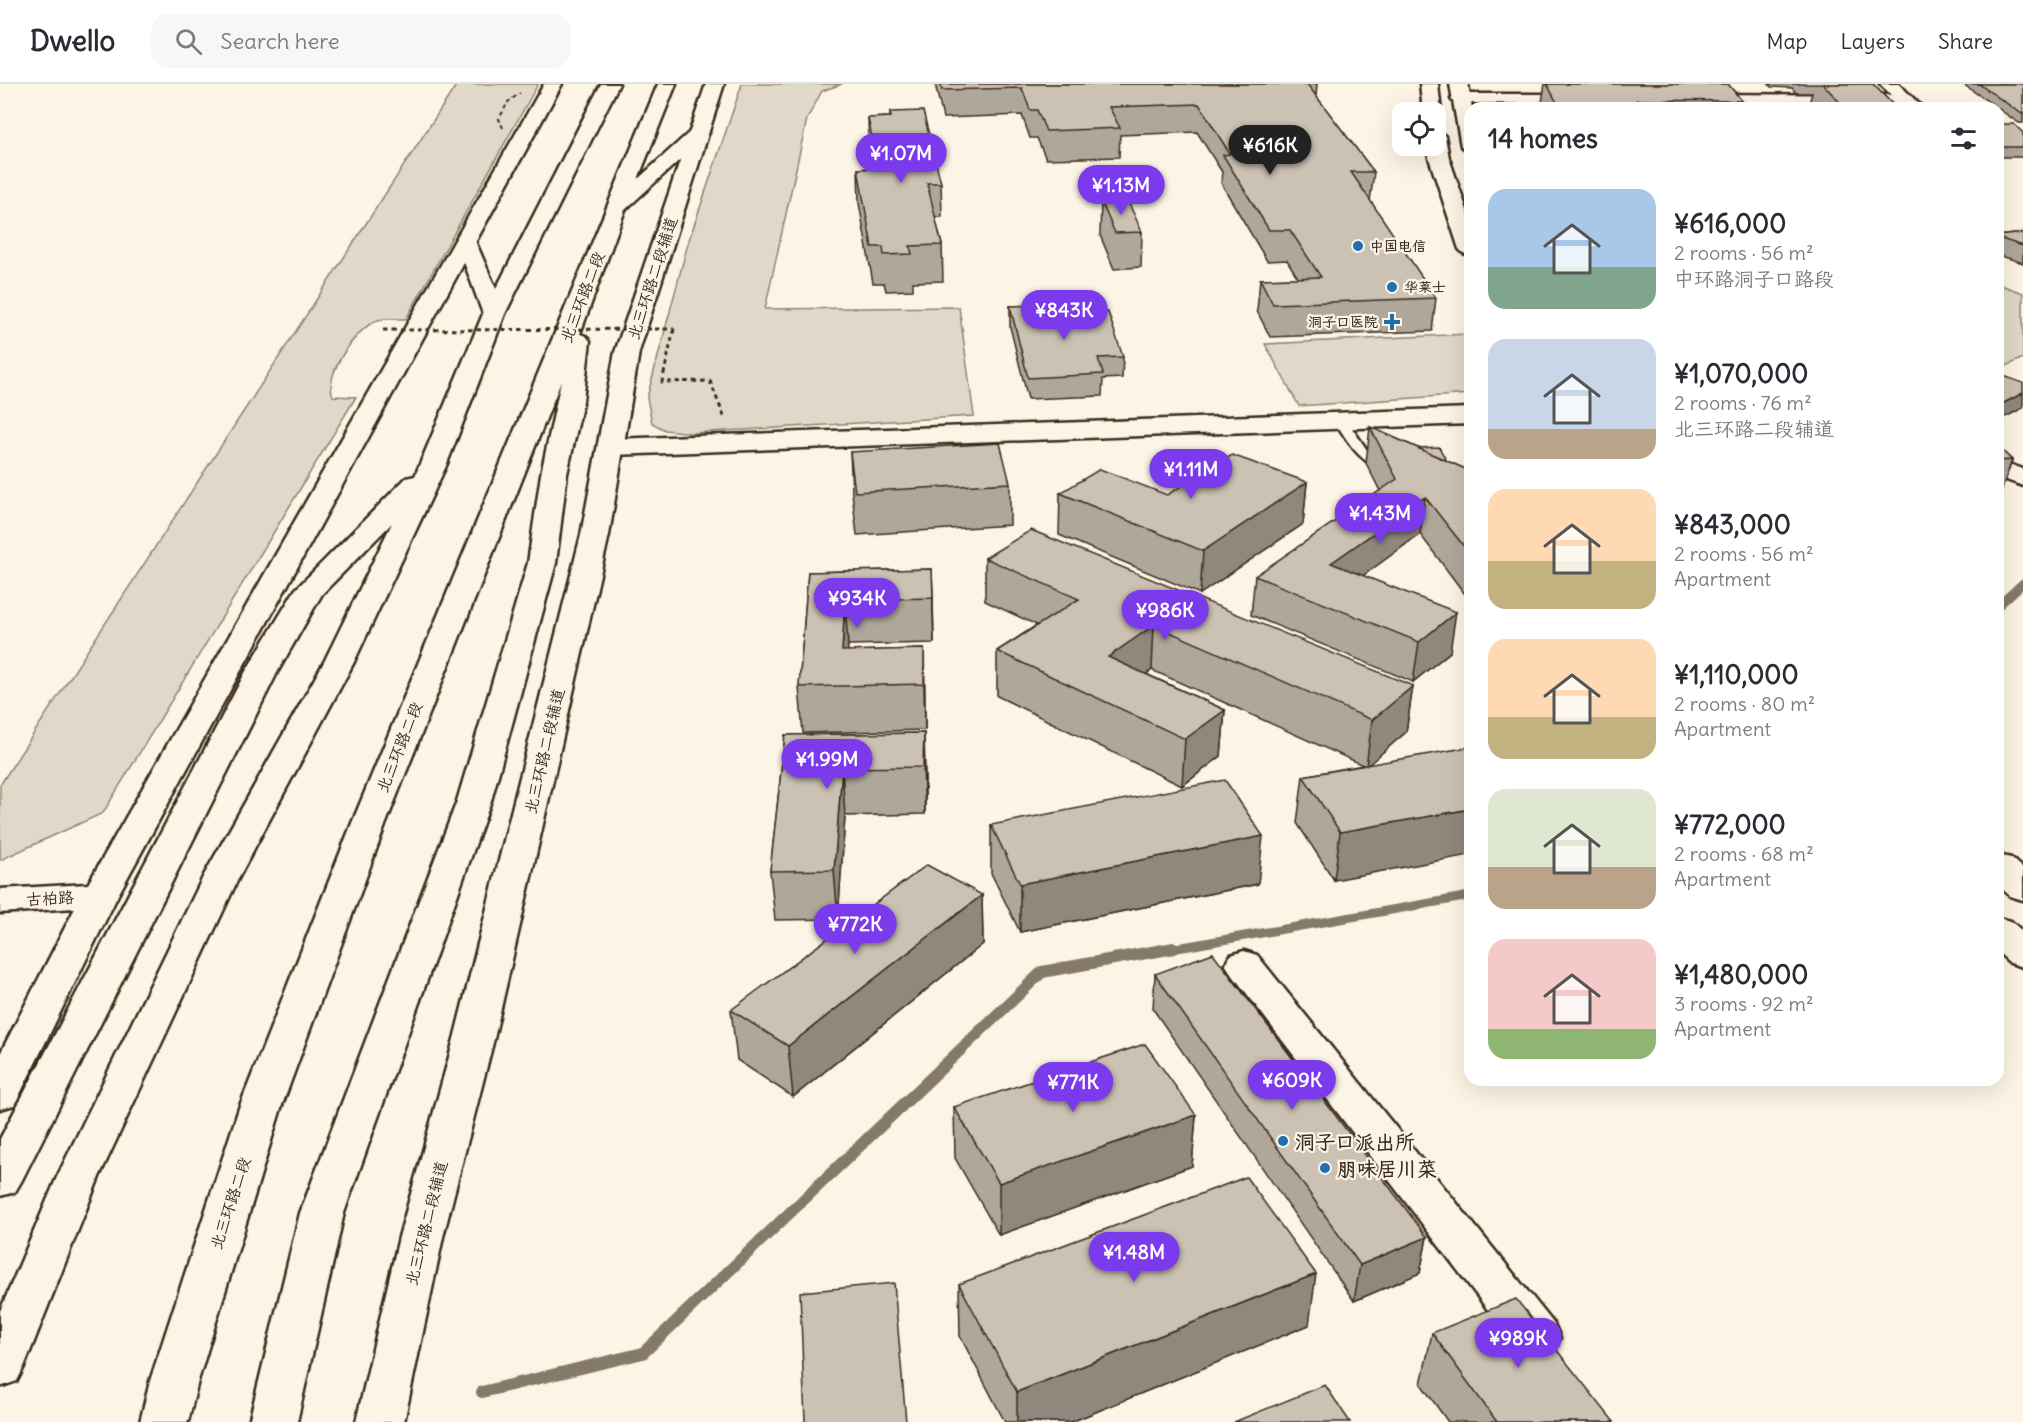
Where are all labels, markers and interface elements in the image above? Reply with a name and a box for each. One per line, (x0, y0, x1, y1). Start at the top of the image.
search box (151, 14, 571, 68)
text: Dwello (30, 23, 115, 59)
icon: search (172, 25, 205, 58)
text: Search here (220, 27, 340, 55)
text: Map (1767, 28, 1807, 55)
text: Layers (1840, 28, 1905, 55)
text: Share (1938, 28, 1993, 55)
map controls (1392, 102, 1446, 156)
button: locate (1392, 102, 1446, 156)
text: 14 homes (1488, 122, 1598, 155)
icon: filters (1947, 122, 1980, 155)
pin: ¥616K (1228, 125, 1312, 176)
text: ¥616K (1242, 132, 1298, 157)
pin: ¥1.07M (852, 133, 950, 184)
text: ¥1.07M (870, 140, 932, 165)
pin: ¥1.13M (1072, 165, 1170, 216)
text: ¥1.13M (1092, 172, 1150, 197)
text: ¥616,000 (1674, 207, 1786, 240)
icon: home (1536, 213, 1608, 285)
street label: 北三环路二段辅道 (623, 214, 681, 342)
place label: 中国电信 (1370, 237, 1426, 255)
marker: 中国电信 (1351, 239, 1365, 253)
text: 2 rooms · 56 m² (1674, 240, 1814, 265)
street label: 北三环路二段 (555, 249, 609, 345)
text: 中环路洞子口路段 (1674, 266, 1834, 291)
place label: 华莱士 (1404, 278, 1446, 296)
marker: 华莱士 (1385, 280, 1399, 294)
pin: ¥843K (1022, 290, 1106, 341)
text: ¥843K (1035, 297, 1093, 322)
place label: 洞子口医院 (1308, 313, 1378, 331)
marker: 洞子口医院 (1383, 313, 1401, 331)
text: ¥1,070,000 (1674, 357, 1808, 390)
icon: home (1536, 363, 1608, 435)
text: 2 rooms · 76 m² (1674, 390, 1812, 415)
text: 北三环路二段辅道 (1674, 416, 1834, 441)
pin: ¥1.11M (1142, 449, 1240, 500)
text: ¥1.11M (1163, 456, 1219, 481)
pin: ¥1.43M (1331, 493, 1429, 544)
text: ¥1.43M (1349, 500, 1411, 525)
text: ¥843,000 (1674, 508, 1791, 541)
icon: home (1536, 513, 1608, 585)
text: 2 rooms · 56 m² (1674, 541, 1814, 566)
text: Apartment (1674, 566, 1771, 591)
pin: ¥934K (815, 578, 899, 629)
text: ¥934K (828, 585, 886, 610)
pin: ¥986K (1123, 590, 1207, 641)
text: ¥986K (1136, 597, 1194, 622)
text: ¥1,110,000 (1674, 658, 1799, 691)
icon: home (1536, 663, 1608, 735)
street label: 北三环路二段辅道 (520, 686, 568, 816)
text: 2 rooms · 80 m² (1674, 691, 1815, 716)
street label: 北三环路二段 (372, 699, 426, 795)
text: Apartment (1674, 716, 1771, 741)
pin: ¥1.99M (778, 739, 876, 790)
text: ¥1.99M (795, 746, 859, 771)
text: ¥772,000 (1674, 808, 1786, 841)
icon: home (1536, 813, 1608, 885)
text: 2 rooms · 68 m² (1674, 841, 1814, 866)
text: Apartment (1674, 866, 1771, 891)
street label: 古柏路 (26, 887, 74, 909)
pin: ¥772K (813, 904, 897, 955)
text: ¥772K (828, 911, 882, 936)
text: ¥1,480,000 (1674, 958, 1808, 991)
icon: home (1536, 963, 1608, 1035)
text: 3 rooms · 92 m² (1674, 991, 1813, 1016)
text: Apartment (1674, 1016, 1771, 1041)
pin: ¥609K (1250, 1060, 1334, 1111)
pin: ¥771K (1031, 1062, 1115, 1113)
text: ¥609K (1262, 1067, 1322, 1092)
text: ¥771K (1047, 1069, 1099, 1094)
place label: 洞子口派出所 (1295, 1129, 1415, 1154)
marker: 洞子口派出所 (1276, 1134, 1290, 1148)
street label: 北三环路二段 (206, 1154, 254, 1252)
place label: 朋味居川菜 (1337, 1156, 1437, 1181)
street label: 北三环路二段辅道 (401, 1158, 451, 1288)
marker: 朋味居川菜 (1318, 1161, 1332, 1175)
pin: ¥1.48M (1085, 1232, 1183, 1283)
text: ¥1.48M (1103, 1239, 1165, 1264)
pin: ¥989K (1476, 1318, 1560, 1369)
text: ¥989K (1489, 1325, 1547, 1350)

